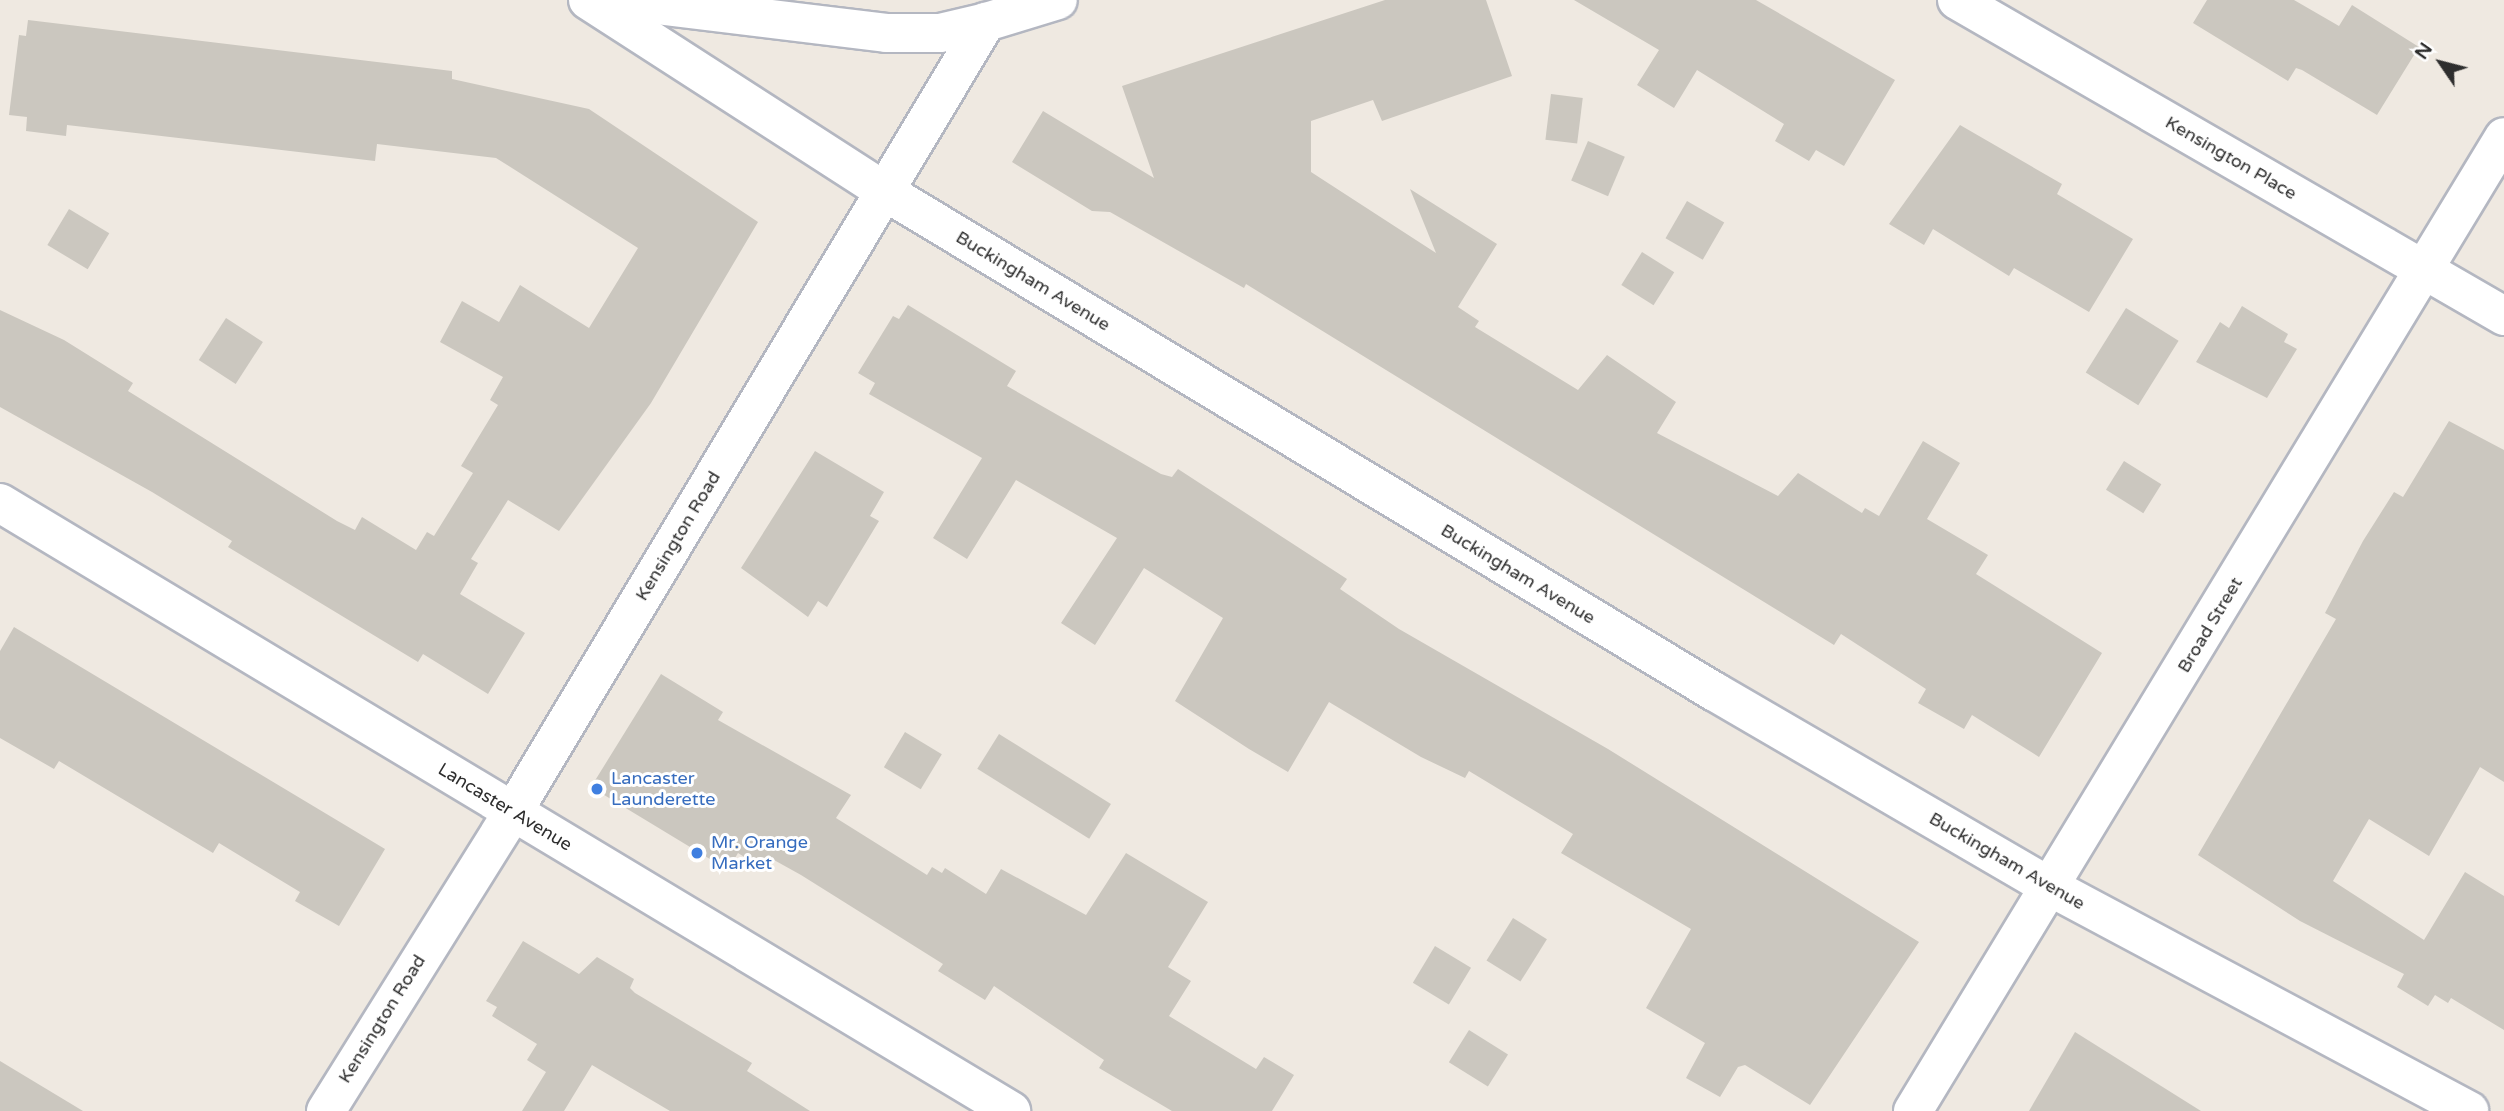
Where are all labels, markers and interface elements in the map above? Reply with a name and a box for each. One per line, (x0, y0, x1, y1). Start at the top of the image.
north arrow (2406, 28, 2476, 98)
text: N (2410, 38, 2437, 64)
street label: Kensington Place (2161, 112, 2301, 204)
street label: Buckingham Avenue (952, 226, 1114, 336)
street label: Kensington Road (631, 467, 725, 605)
street label: Buckingham Avenue (1437, 519, 1599, 629)
street label: Broad Street (2173, 573, 2247, 677)
street label: Lancaster Avenue (434, 758, 576, 856)
place label: Lancaster Launderette (611, 768, 716, 810)
marker: Lancaster Launderette (589, 781, 605, 797)
street label: Buckingham Avenue (1925, 808, 2089, 914)
place label: Mr. Orange Market (711, 832, 808, 874)
marker: Mr. Orange Market (689, 845, 705, 861)
street label: Kensington Road (334, 951, 430, 1087)

